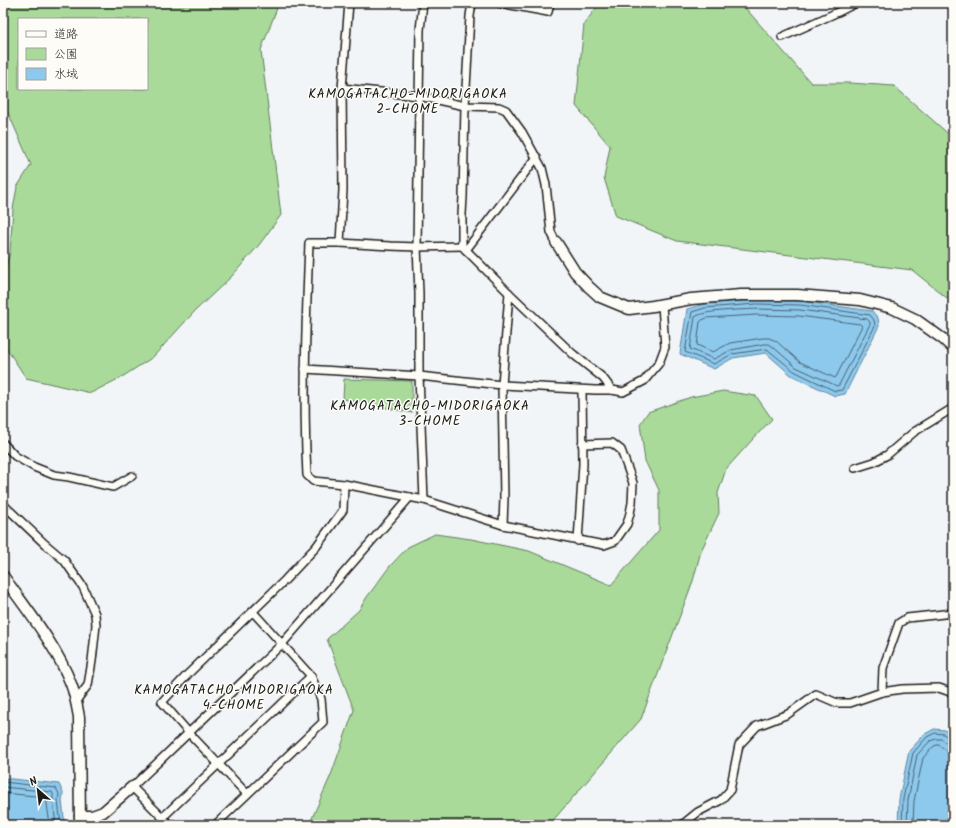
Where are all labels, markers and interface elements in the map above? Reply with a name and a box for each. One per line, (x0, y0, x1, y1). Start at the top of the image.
legend (18, 18, 148, 90)
text: 道路 (54, 25, 78, 44)
text: 公園 (54, 45, 78, 64)
text: 水域 (54, 65, 78, 84)
district label: KAMOGATACHO-MIDORIGAOKA 2-CHOME (308, 84, 508, 120)
district label: KAMOGATACHO-MIDORIGAOKA 3-CHOME (330, 396, 530, 432)
district label: KAMOGATACHO-MIDORIGAOKA 4-CHOME (134, 680, 334, 716)
north arrow (18, 770, 58, 810)
text: N (26, 772, 41, 792)

